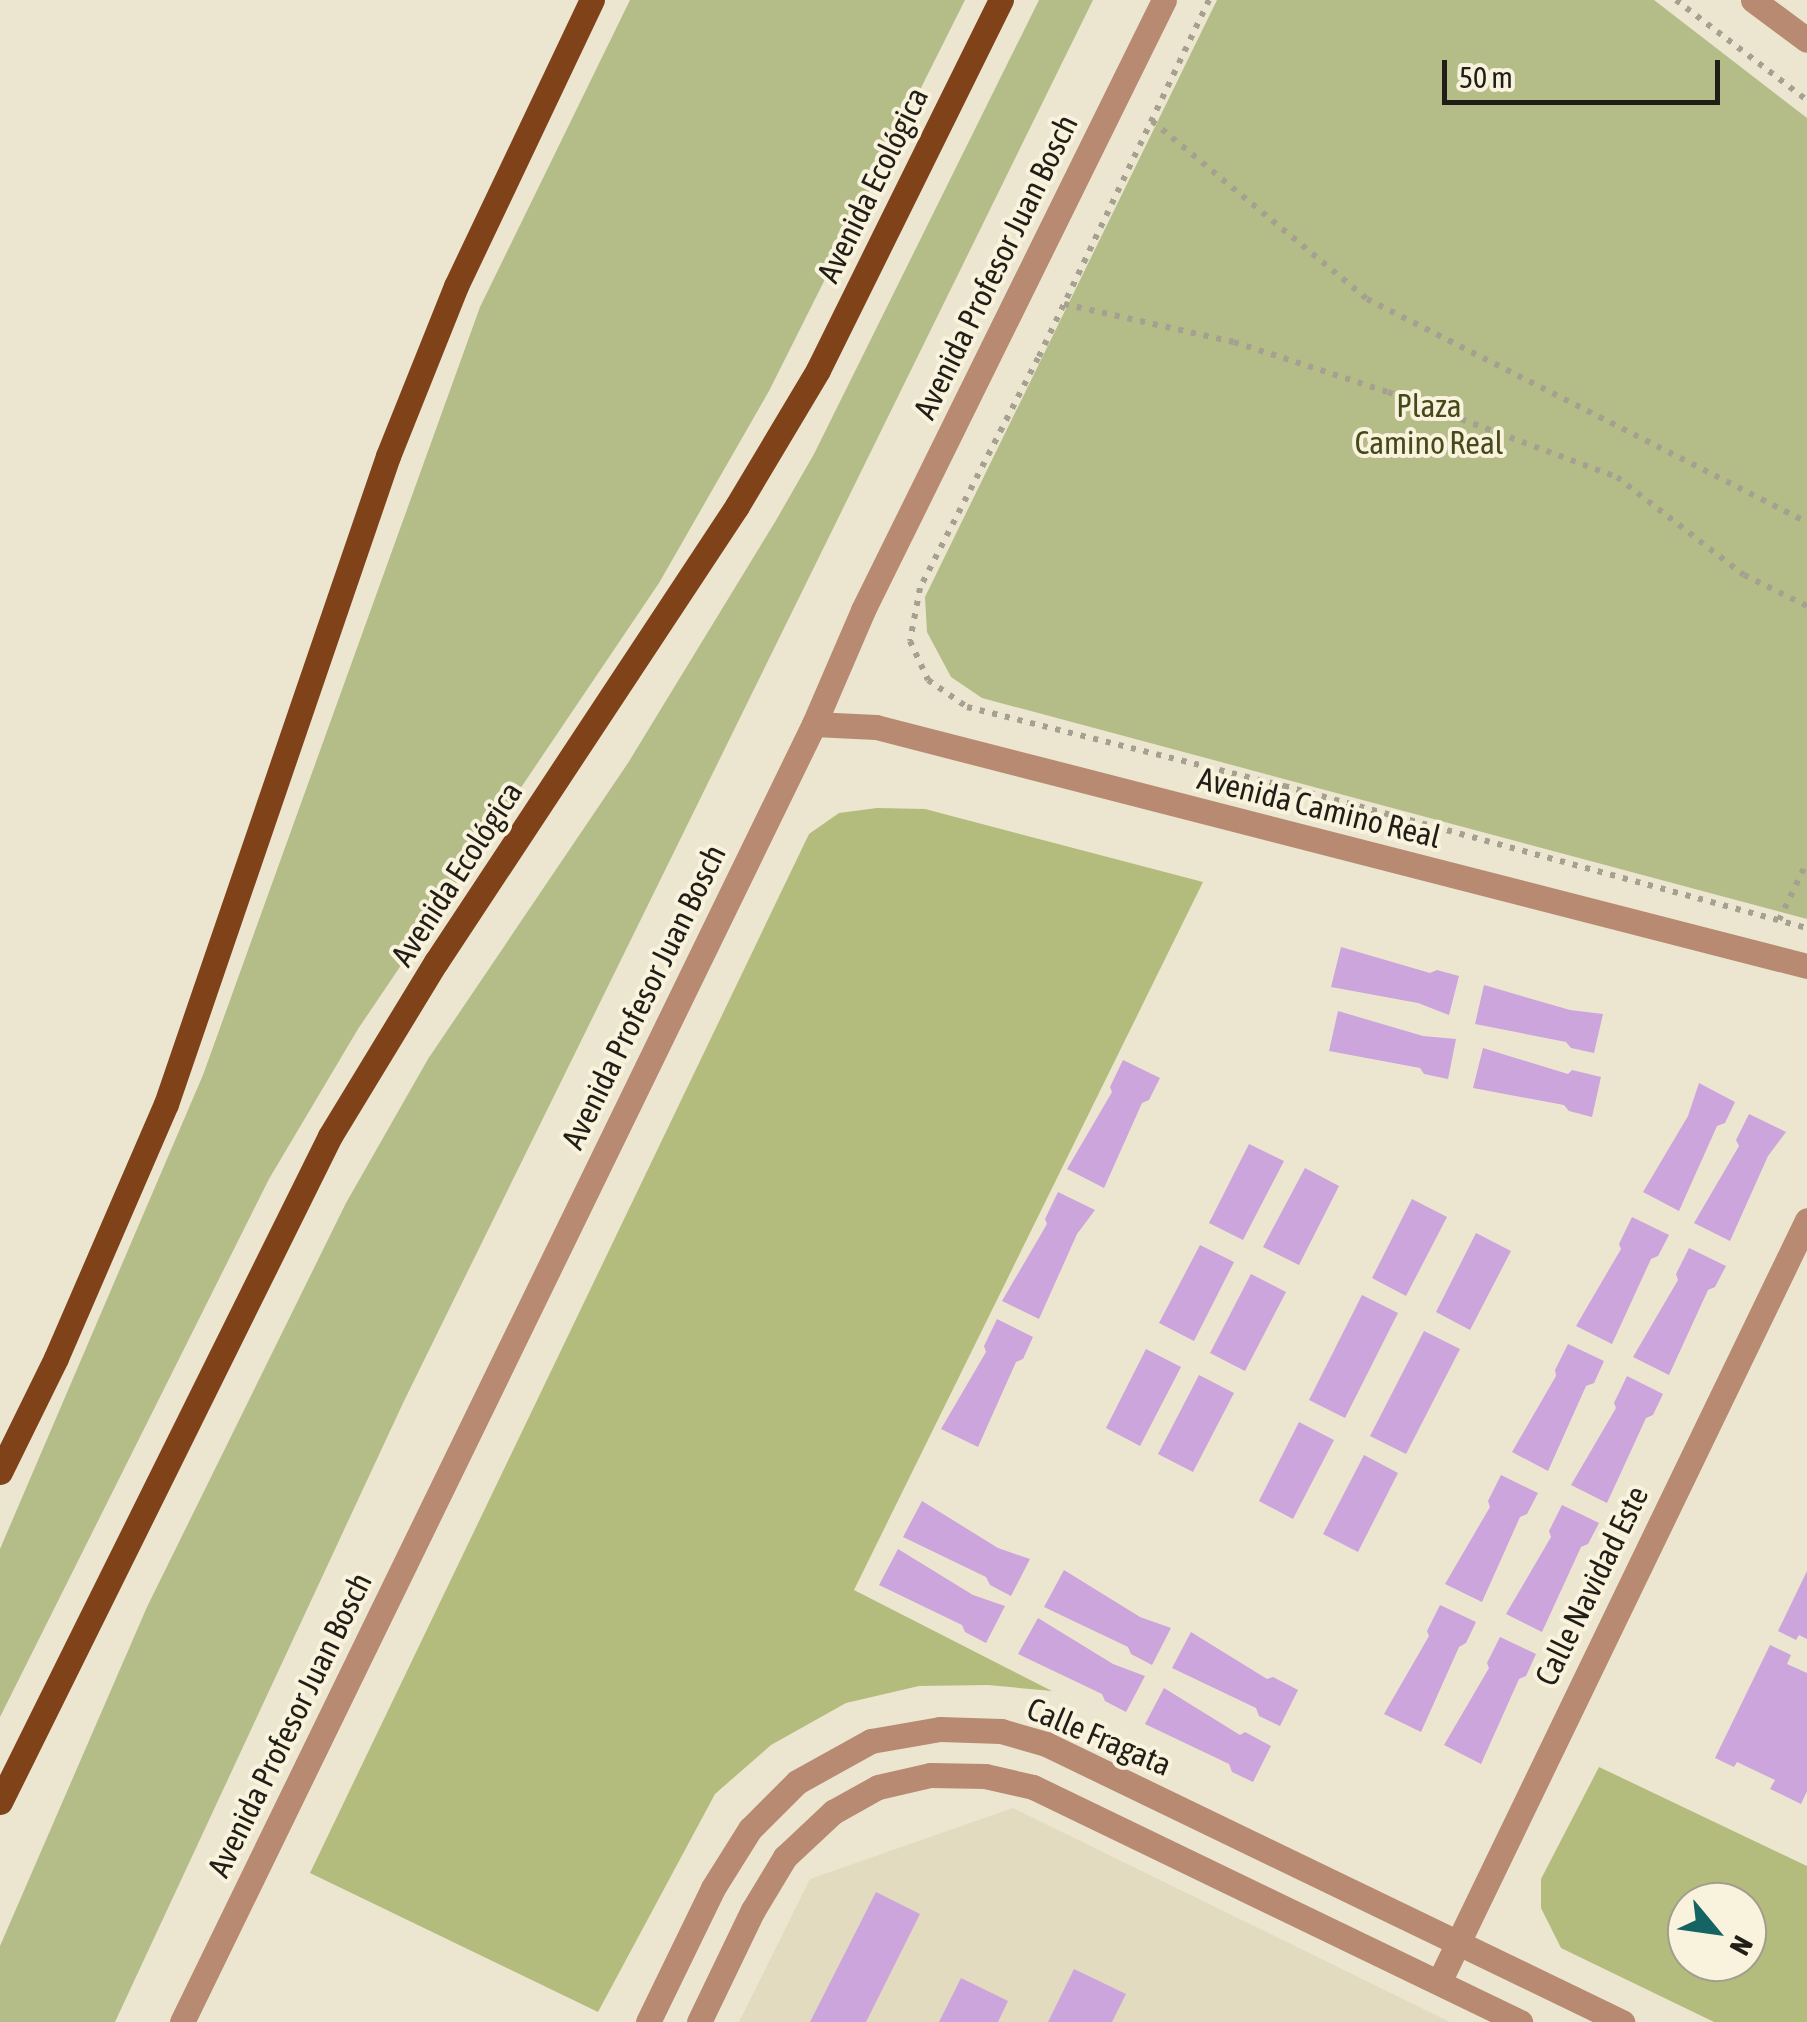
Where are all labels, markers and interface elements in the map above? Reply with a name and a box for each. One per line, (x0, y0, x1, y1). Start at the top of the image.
scale bar (1447, 40, 1724, 102)
text: 50 m (1459, 60, 1513, 94)
street label: Avenida Ecológica (809, 81, 937, 289)
street label: Avenida Profesor Juan Bosch (906, 109, 1086, 425)
park label: Plaza Camino Real (1355, 388, 1503, 463)
street label: Avenida Camino Real (1194, 759, 1444, 857)
street label: Avenida Ecológica (383, 775, 531, 973)
street label: Avenida Profesor Juan Bosch (554, 839, 734, 1155)
street label: Calle Navidad Este (1527, 1480, 1657, 1692)
street label: Avenida Profesor Juan Bosch (200, 1567, 380, 1883)
street label: Calle Fragata (1021, 1689, 1177, 1785)
north arrow (1667, 1882, 1767, 1982)
text: N (1723, 1931, 1759, 1961)

